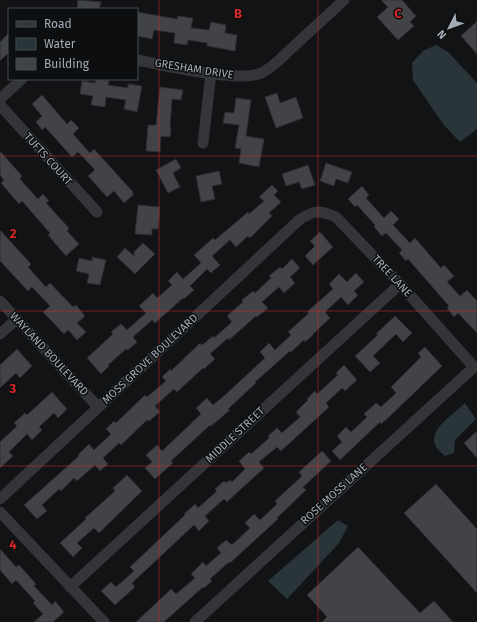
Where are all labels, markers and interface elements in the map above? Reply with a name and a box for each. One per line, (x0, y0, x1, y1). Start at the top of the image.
text: B (234, 6, 242, 21)
text: C (394, 6, 402, 21)
legend (8, 8, 138, 80)
north arrow (429, 8, 469, 48)
text: Road (44, 17, 72, 31)
text: N (435, 27, 449, 41)
text: Water (44, 37, 76, 51)
street label: GRESHAM DRIVE (154, 56, 234, 82)
text: Building (44, 57, 90, 71)
street label: TUFTS COURT (21, 130, 75, 188)
text: 2 (10, 226, 17, 241)
street label: TREE LANE (369, 252, 415, 300)
street label: WAYLAND BOULEVARD (7, 310, 91, 398)
street label: MOSS GROVE BOULEVARD (100, 311, 200, 407)
text: 3 (9, 381, 17, 396)
street label: MIDDLE STREET (203, 404, 267, 466)
street label: ROSE MOSS LANE (298, 461, 370, 527)
text: 4 (9, 537, 17, 552)

